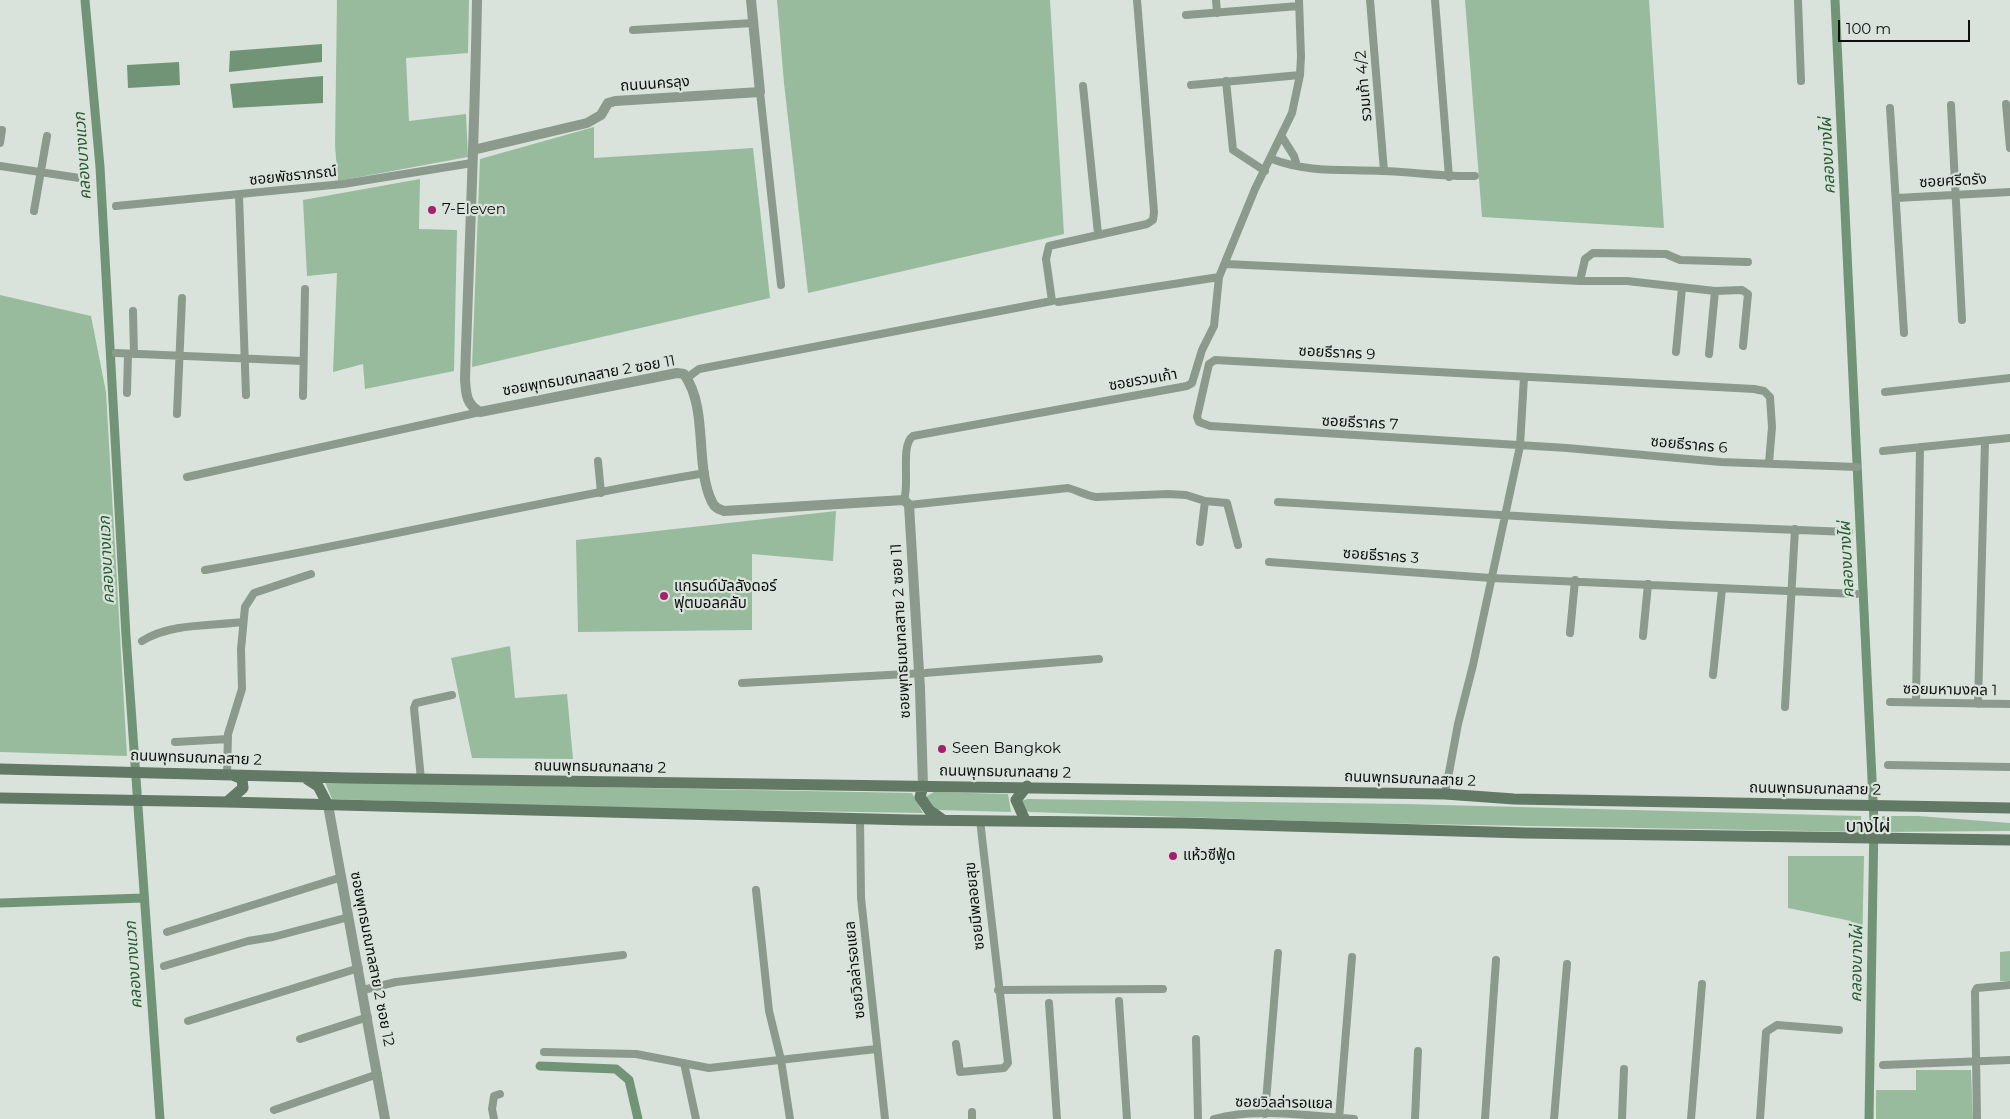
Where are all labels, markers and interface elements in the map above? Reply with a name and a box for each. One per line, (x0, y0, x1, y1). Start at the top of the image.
scale bar (1840, 10, 1972, 42)
text: 100 m (1846, 19, 1891, 38)
street label: รวมเก้า 4/2 (1352, 50, 1376, 122)
street label: ถนนนครลุง (620, 73, 690, 95)
water label: คลองบางแวก (70, 111, 96, 201)
water label: คลองบางไผ่ (1816, 117, 1840, 195)
street label: ซอยพัชราภรณ์ (248, 162, 338, 190)
street label: ซอยศรีตรัง (1919, 170, 1987, 192)
place label: 7-Eleven (442, 201, 506, 219)
marker: 7-Eleven (426, 204, 438, 216)
street label: ซอยธีราคร 9 (1298, 342, 1376, 364)
street label: ซอยพุทธมณฑลสาย 2 ซอย 11 (501, 352, 677, 400)
street label: ซอยรวมเก้า (1107, 365, 1179, 395)
street label: ซอยธีราคร 7 (1321, 412, 1399, 434)
street label: ซอยธีราคร 6 (1650, 433, 1728, 457)
water label: คลองบางแวก (95, 516, 119, 604)
water label: คลองบางไผ่ (1835, 521, 1859, 599)
street label: ซอยพุทธมณฑลสาย 2 ซอย 11 (887, 543, 915, 719)
street label: ซอยธีราคร 3 (1342, 544, 1420, 568)
place label: แกรนด์บัลลังดอร์ ฟุตบอลคลับ (674, 578, 777, 613)
marker: แกรนด์บัลลังดอร์ ฟุตบอลคลับ (658, 590, 670, 602)
street label: ซอยมหามงคล 1 (1903, 680, 1997, 700)
place label: Seen Bangkok (952, 740, 1061, 758)
marker: Seen Bangkok (936, 743, 948, 755)
street label: ถนนพุทธมณฑลสาย 2 (130, 747, 262, 769)
street label: ถนนพุทธมณฑลสาย 2 (534, 757, 666, 777)
street label: ถนนพุทธมณฑลสาย 2 (939, 762, 1071, 782)
street label: ถนนพุทธมณฑลสาย 2 (1344, 768, 1476, 790)
street label: ถนนพุทธมณฑลสาย 2 (1749, 779, 1881, 799)
district label: บางไผ่ (1846, 816, 1890, 838)
place label: แห้วซีฟู้ด (1183, 847, 1236, 865)
marker: แห้วซีฟู้ด (1167, 850, 1179, 862)
street label: ซอยมีพลอยสุข (961, 861, 989, 951)
street label: ซอยพุทธมณฑลสาย 2 ซอย 12 (346, 870, 398, 1048)
water label: คลองบางแวก (121, 920, 147, 1010)
street label: ซอยวิลล่ารอแยล (841, 920, 869, 1020)
water label: คลองบางไผ่ (1847, 925, 1867, 1003)
street label: ซอยวิลล่ารอแยล (1235, 1093, 1333, 1113)

